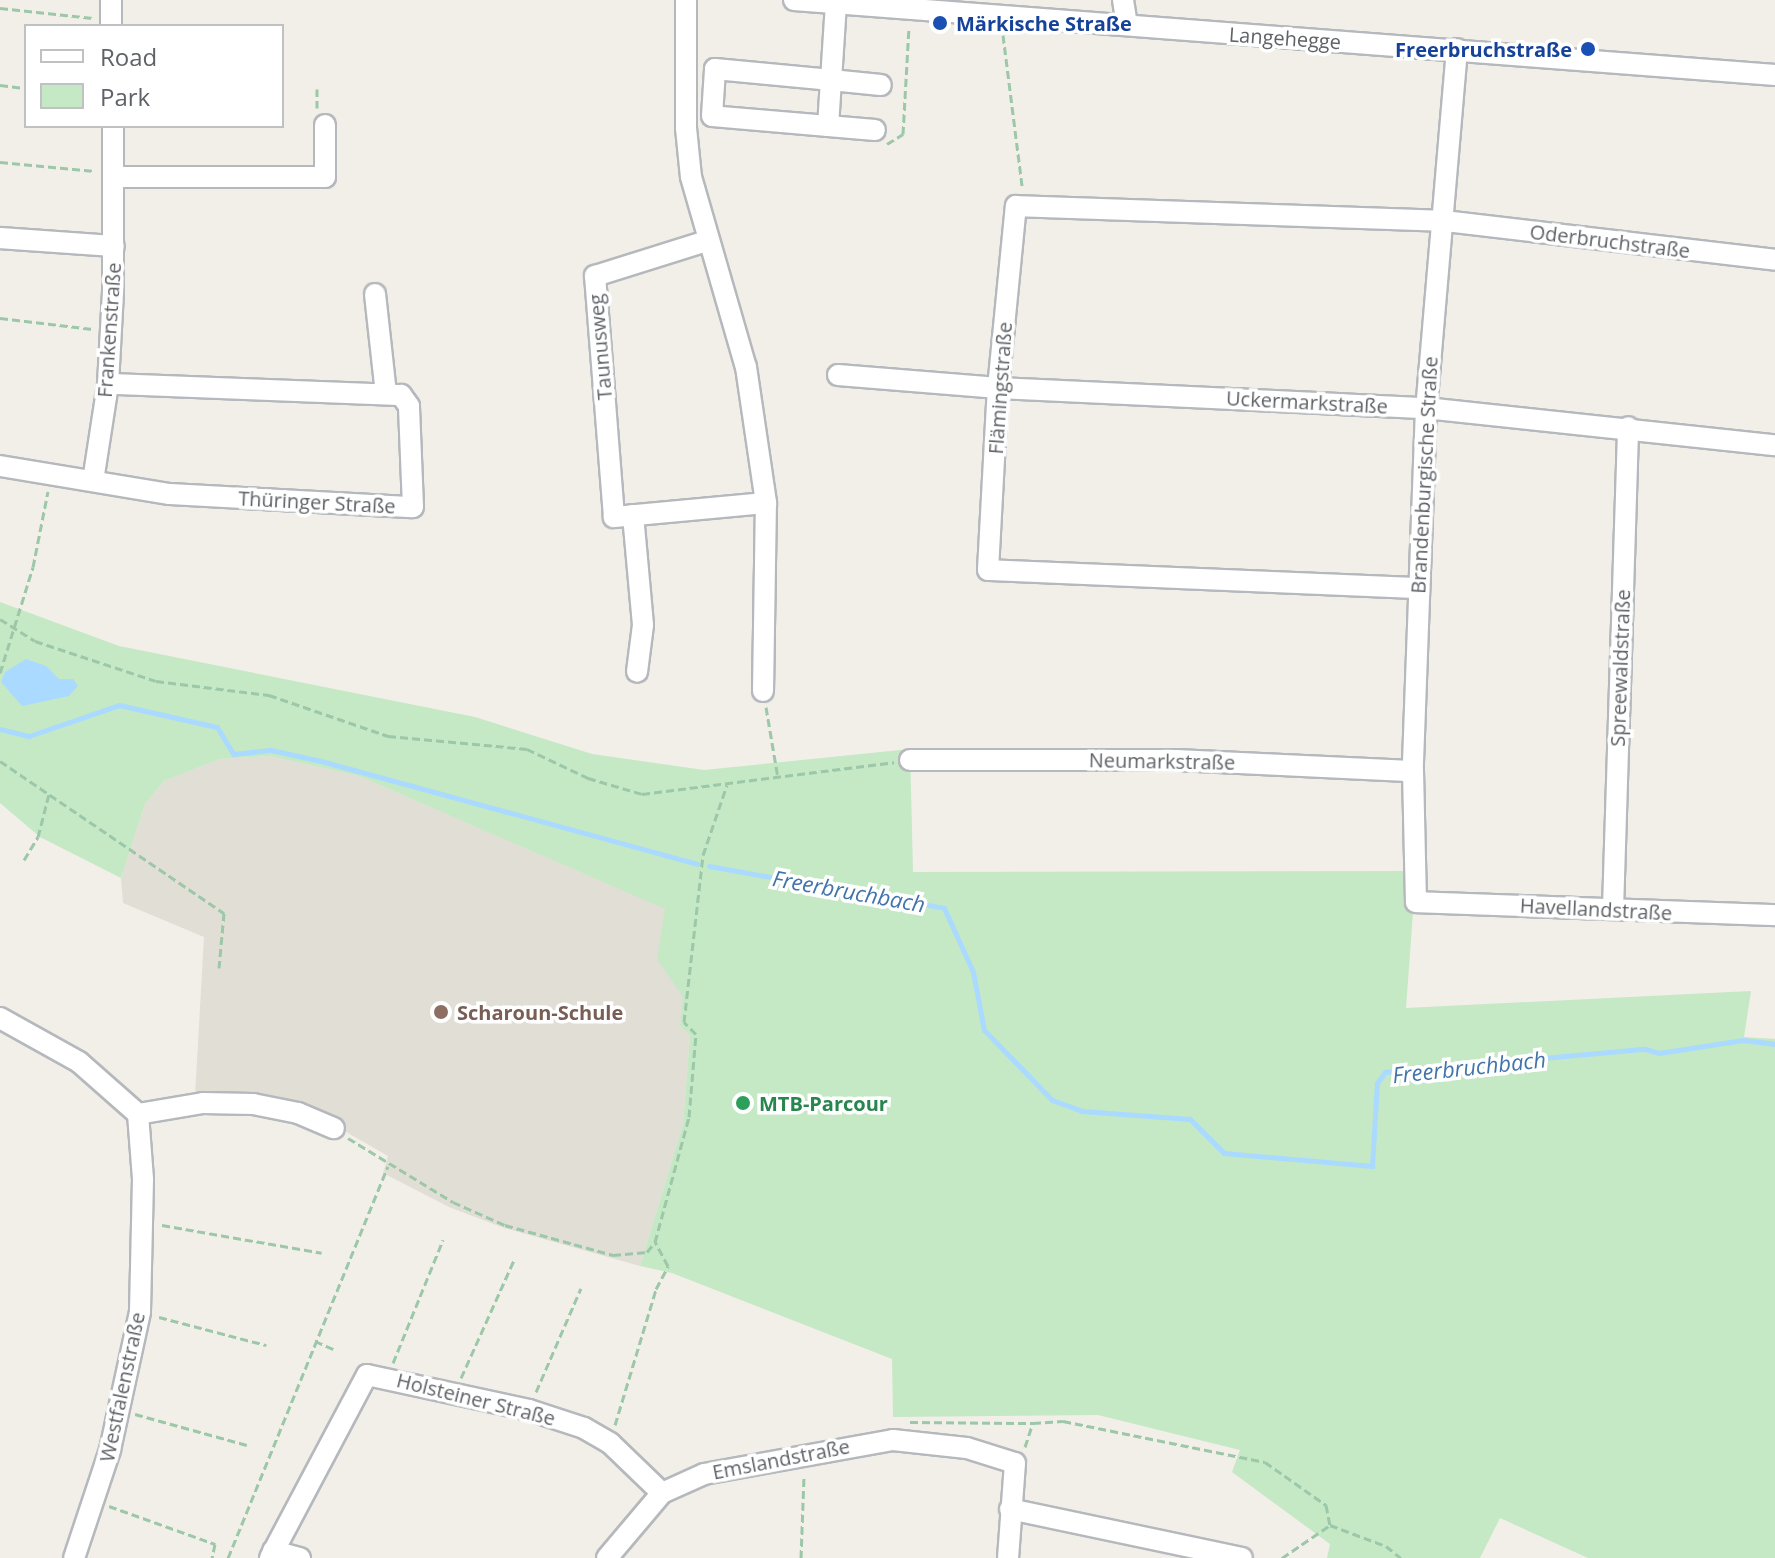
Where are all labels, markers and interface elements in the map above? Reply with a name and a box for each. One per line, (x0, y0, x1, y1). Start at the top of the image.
place label: Märkische Straße (956, 11, 1132, 35)
marker: Märkische Straße (931, 14, 949, 32)
street label: Langehegge (1228, 22, 1342, 54)
legend (24, 24, 284, 128)
place label: Freerbruchstraße (1395, 37, 1572, 61)
text: Road (100, 40, 157, 73)
marker: Freerbruchstraße (1579, 40, 1597, 58)
text: Park (100, 80, 150, 113)
street label: Oderbruchstraße (1528, 219, 1692, 263)
street label: Frankenstraße (92, 262, 126, 398)
street label: Taunusweg (583, 293, 617, 401)
street label: Flämingstraße (983, 321, 1017, 455)
street label: Brandenburgische Straße (1406, 356, 1442, 594)
street label: Uckermarkstraße (1225, 386, 1389, 418)
street label: Thüringer Straße (238, 486, 396, 518)
street label: Spreewaldstraße (1605, 589, 1635, 747)
street label: Neumarkstraße (1089, 748, 1235, 774)
water label: Freerbruchbach (771, 865, 927, 917)
street label: Havellandstraße (1519, 893, 1673, 925)
place label: Scharoun-Schule (457, 1000, 623, 1024)
marker: Scharoun-Schule (432, 1003, 450, 1021)
water label: Freerbruchbach (1391, 1046, 1547, 1088)
place label: MTB-Parcour (759, 1091, 888, 1115)
marker: MTB-Parcour (734, 1094, 752, 1112)
street label: Westfalenstraße (94, 1310, 150, 1464)
street label: Holsteiner Straße (394, 1368, 558, 1430)
street label: Emslandstraße (710, 1434, 852, 1484)

